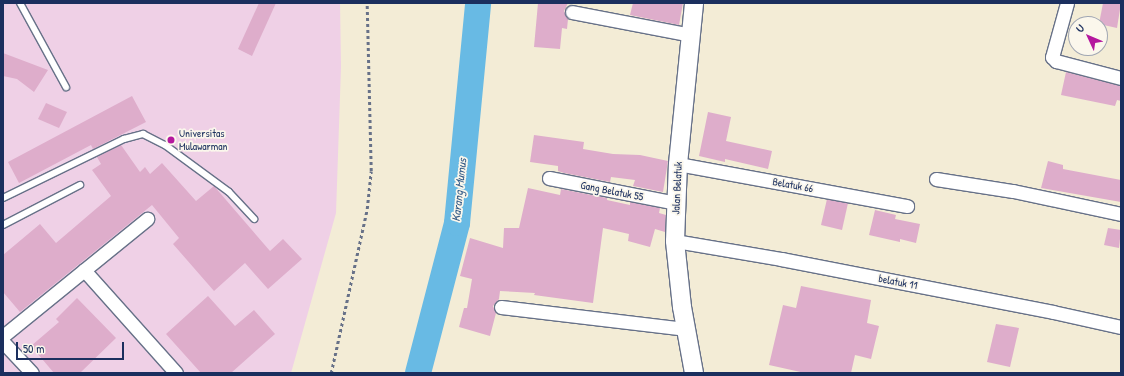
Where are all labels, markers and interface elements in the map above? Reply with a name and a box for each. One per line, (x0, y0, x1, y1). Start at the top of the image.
north arrow (1068, 16, 1108, 56)
text: U (1073, 21, 1087, 35)
place label: Universitas Mulawarman (179, 127, 228, 153)
marker: Universitas Mulawarman (166, 135, 176, 145)
water label: Karang Mumus (449, 158, 469, 222)
street label: Jalan Belatuk (669, 161, 685, 215)
street label: Belatuk 66 (772, 175, 814, 195)
street label: Gang Belatuk 55 (579, 178, 645, 204)
street label: belatuk 11 (877, 272, 919, 292)
scale bar (18, 334, 126, 360)
text: 50 m (23, 340, 44, 357)

